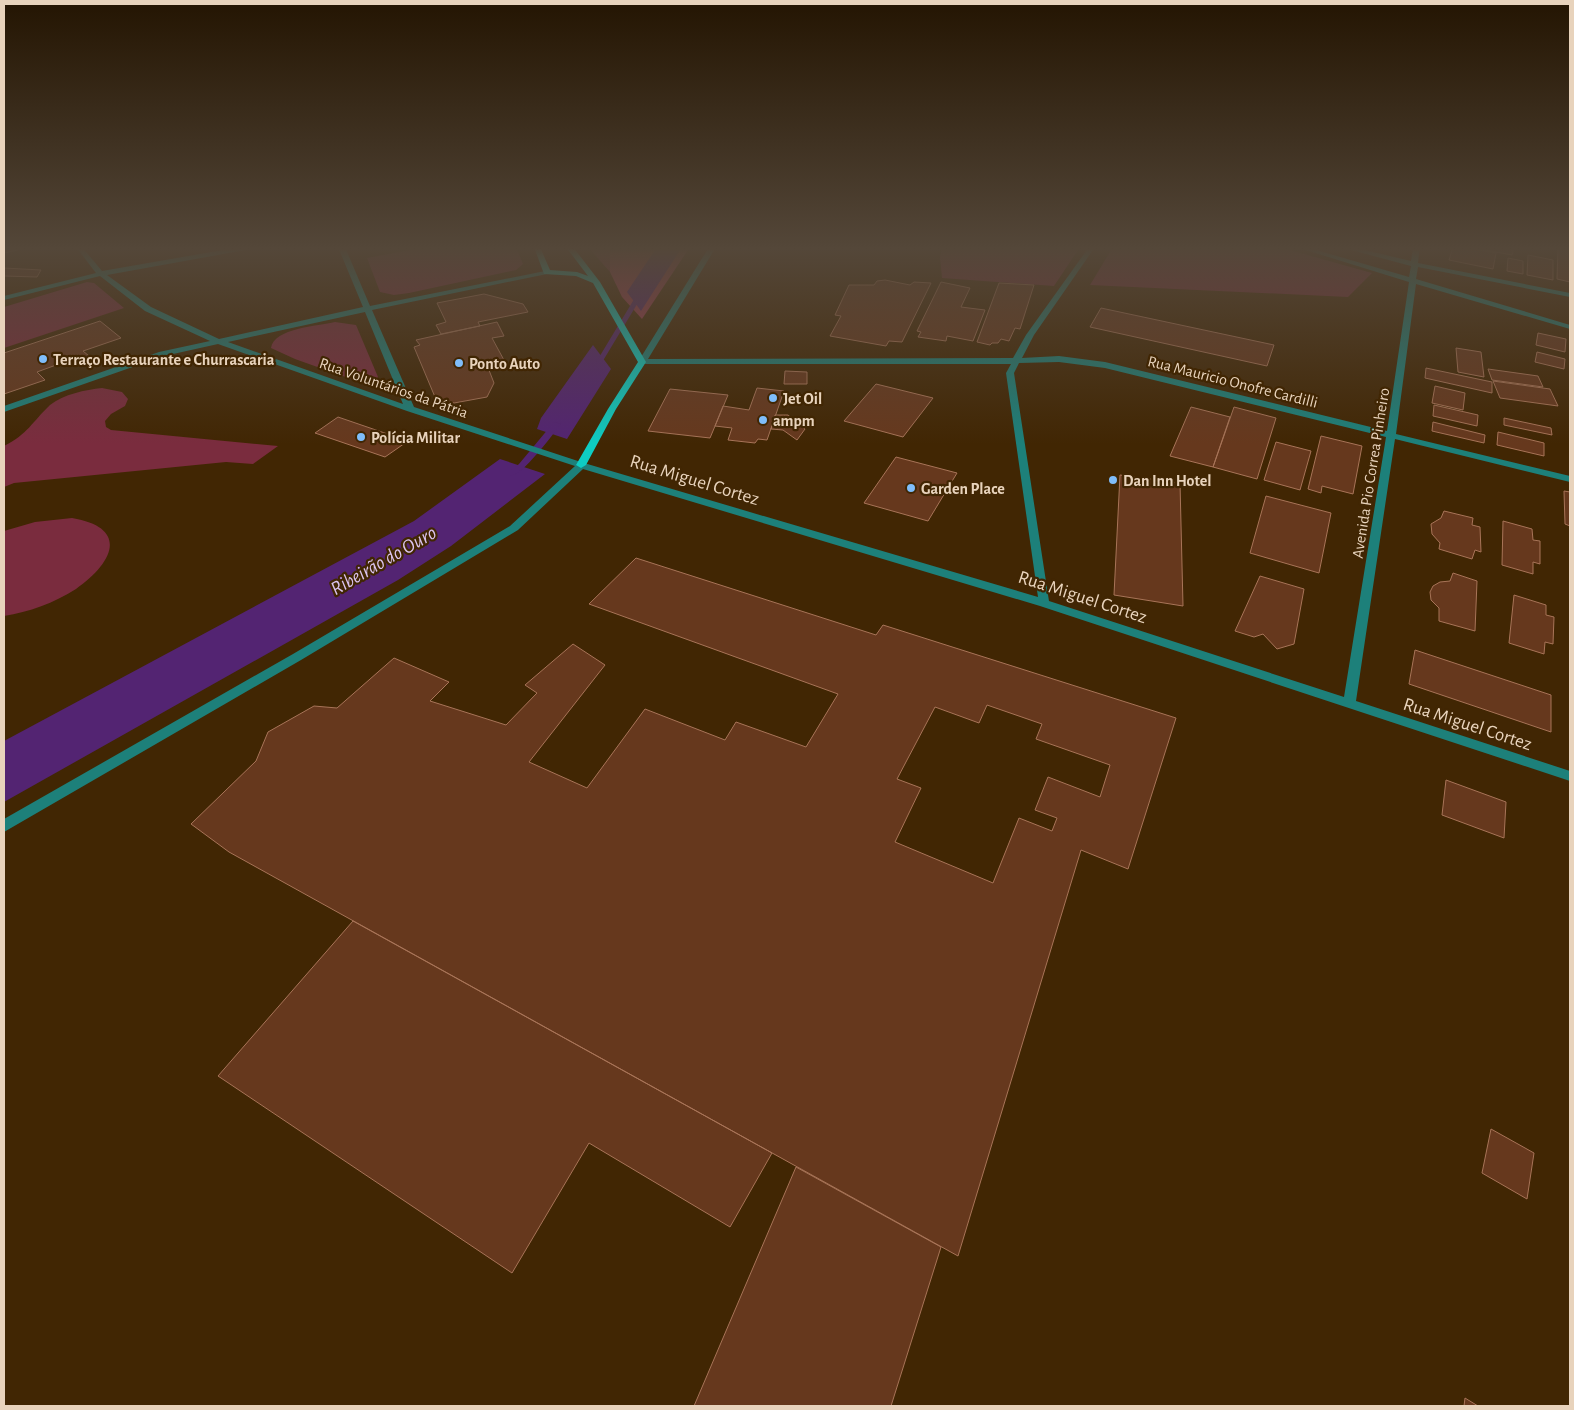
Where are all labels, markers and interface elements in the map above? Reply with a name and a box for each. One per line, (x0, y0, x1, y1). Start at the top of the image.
place label: Terraço Restaurante e Churrascaria (53, 352, 275, 368)
marker: Terraço Restaurante e Churrascaria (37, 353, 49, 365)
street label: Rua Mauricio Onofre Cardilli (1146, 353, 1319, 411)
street label: Rua Voluntários da Pátria (317, 355, 470, 421)
place label: Ponto Auto (469, 356, 540, 372)
marker: Ponto Auto (453, 357, 465, 369)
street label: Avenida Pio Correa Pinheiro (1350, 387, 1392, 560)
place label: Jet Oil (783, 391, 822, 407)
marker: Jet Oil (767, 392, 779, 404)
place label: ampm (773, 413, 815, 429)
marker: ampm (757, 414, 769, 426)
place label: Polícia Militar (371, 430, 460, 446)
marker: Polícia Militar (355, 431, 367, 443)
street label: Rua Miguel Cortez (628, 452, 762, 509)
place label: Dan Inn Hotel (1123, 473, 1211, 489)
marker: Dan Inn Hotel (1107, 474, 1119, 486)
place label: Garden Place (921, 481, 1005, 497)
marker: Garden Place (905, 482, 917, 494)
water label: Ribeirão do Ouro (327, 523, 440, 599)
street label: Rua Miguel Cortez (1016, 568, 1149, 627)
street label: Rua Miguel Cortez (1401, 695, 1534, 754)

